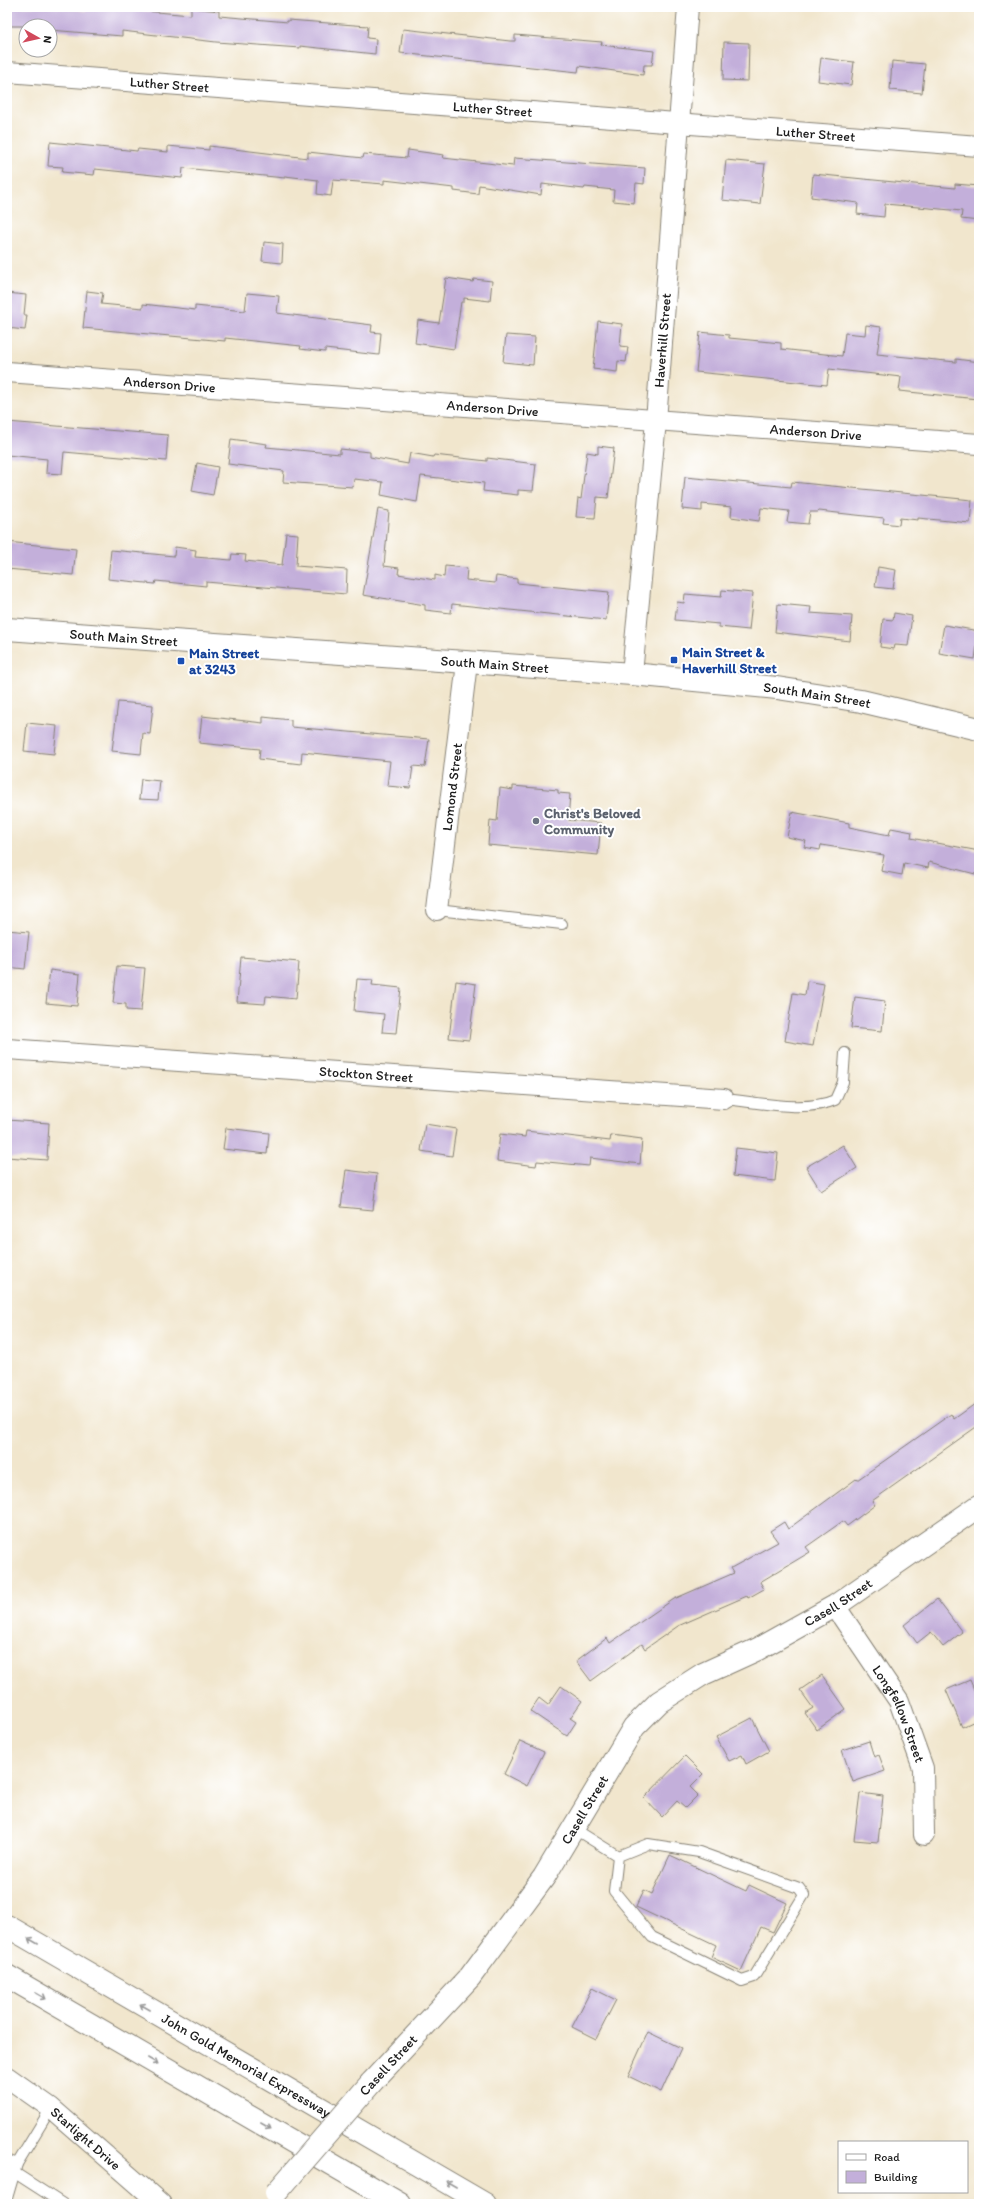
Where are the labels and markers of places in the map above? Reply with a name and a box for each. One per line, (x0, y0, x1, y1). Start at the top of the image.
place label: Main Street & Haverhill Street (682, 644, 777, 677)
place label: Main Street at 3243 (189, 645, 260, 678)
marker: Main Street & Haverhill Street (669, 655, 679, 665)
marker: Main Street at 3243 (176, 656, 186, 666)
place label: Christ's Beloved Community (544, 805, 641, 838)
marker: Christ's Beloved Community (531, 816, 541, 826)

